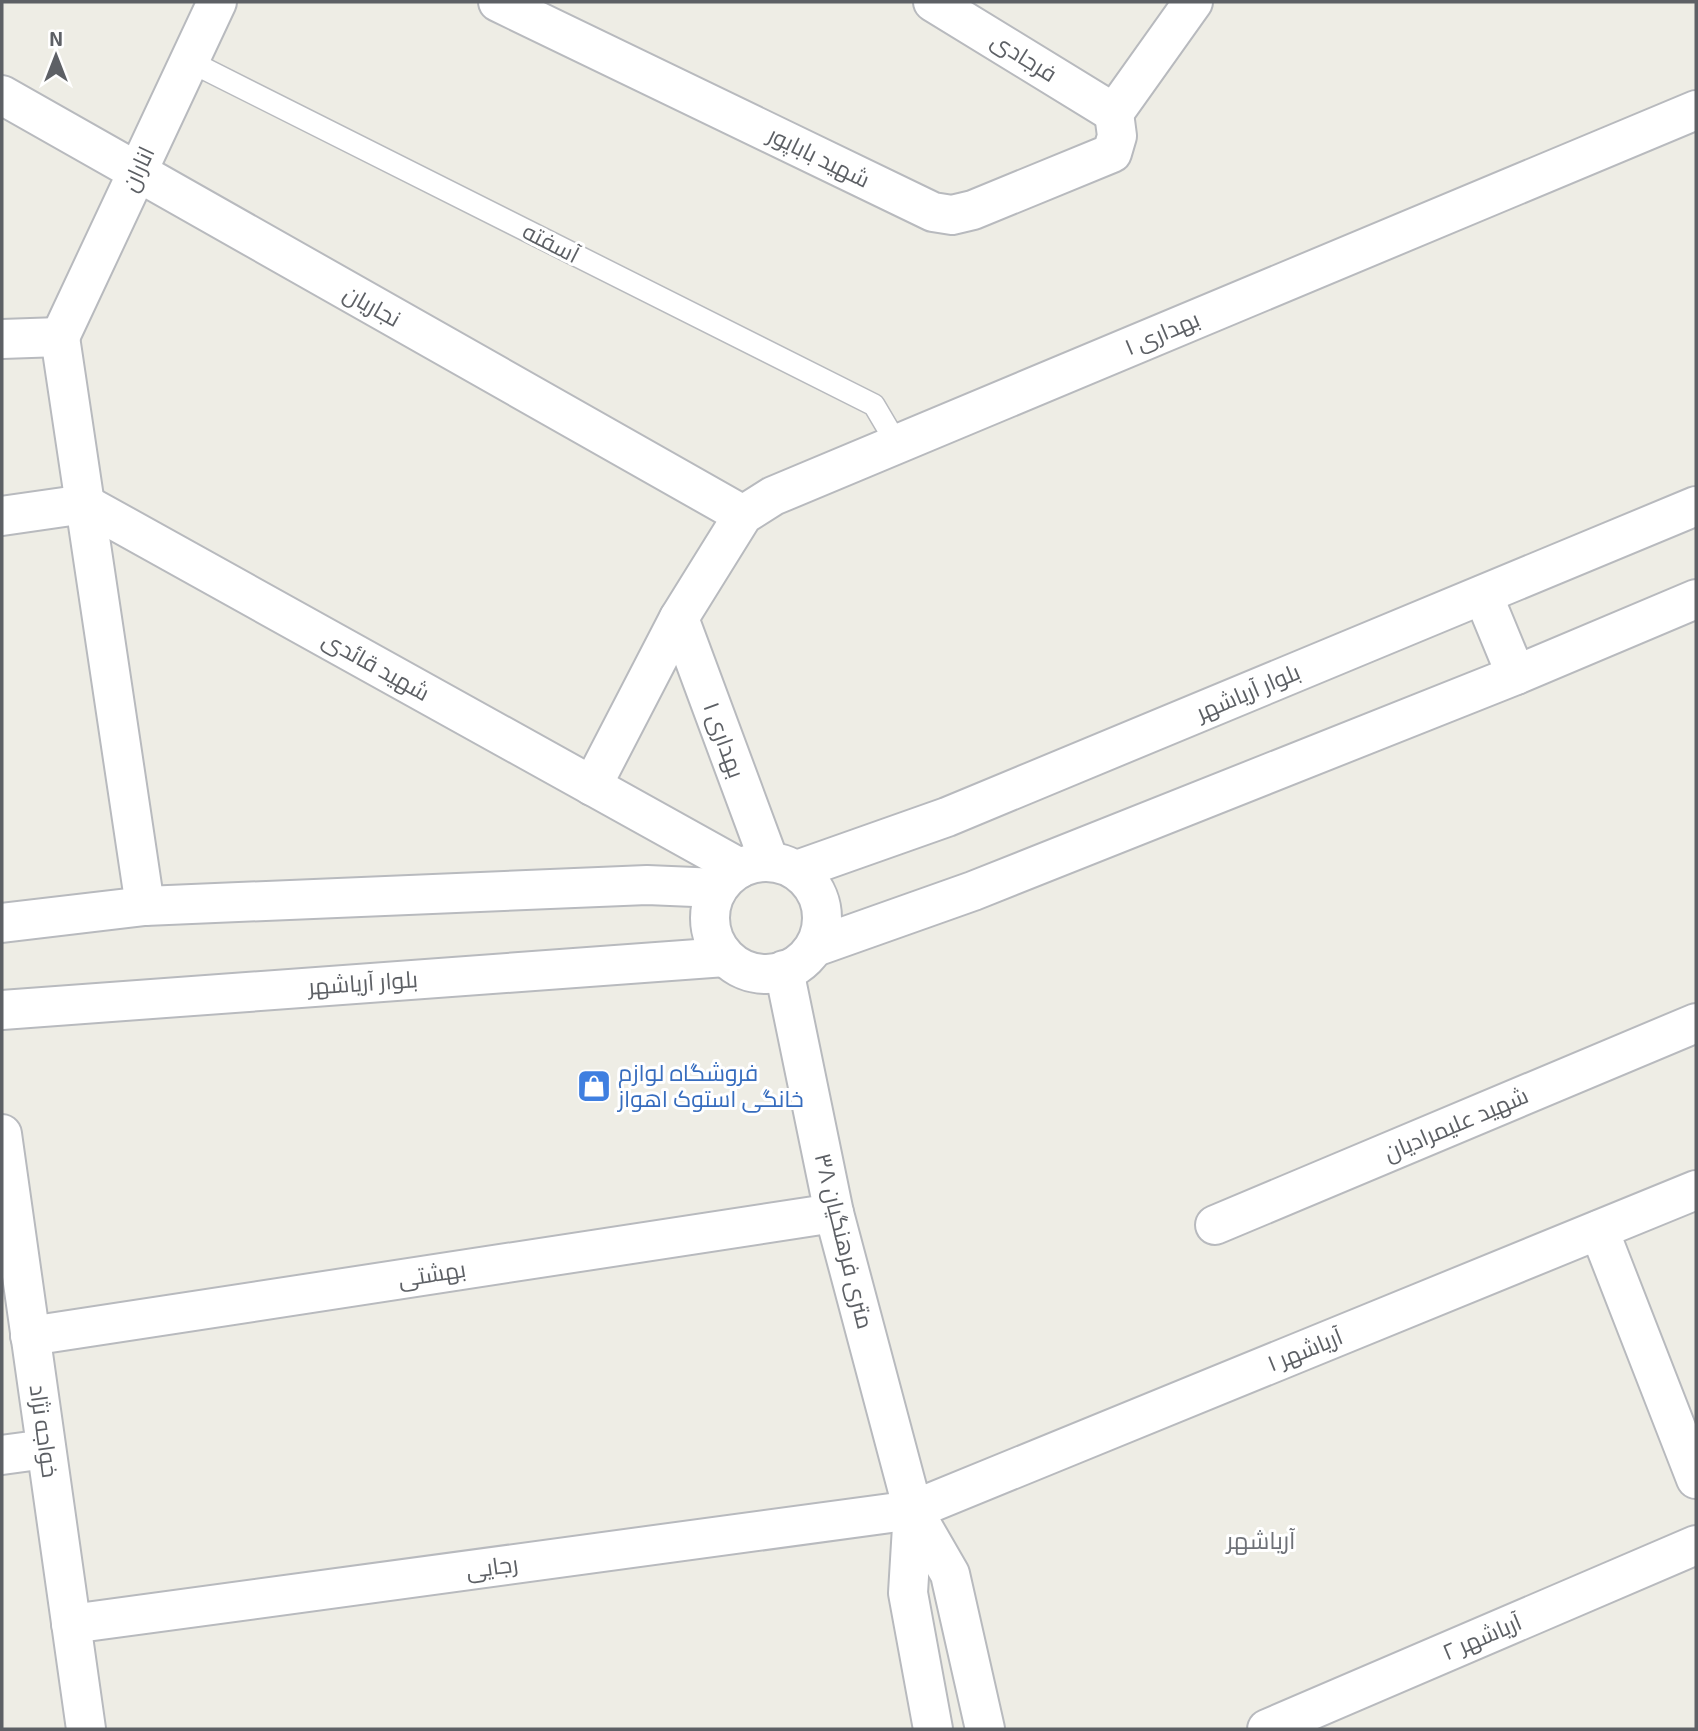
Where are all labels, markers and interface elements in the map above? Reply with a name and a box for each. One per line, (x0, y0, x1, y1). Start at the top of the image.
north arrow (21, 21, 91, 91)
street label: فرجادی (986, 25, 1063, 88)
text: N (49, 27, 63, 50)
street label: شهید باباپور (761, 119, 875, 195)
street label: اناران (115, 142, 161, 196)
street label: آسفته (518, 216, 585, 268)
street label: نجاریان (338, 278, 406, 333)
street label: بهداری ۱ (1120, 304, 1204, 361)
street label: شهید قائدی (318, 624, 435, 707)
street label: بلوار آریاشهر (1190, 657, 1304, 727)
street label: بهداری ۱ (697, 698, 752, 782)
street label: بلوار آریاشهر (305, 964, 419, 1001)
place label: فروشگاه لوازم خانگی استوک اهواز (616, 1058, 804, 1113)
shop icon: فروشگاه لوازم خانگی استوک اهواز (575, 1067, 613, 1105)
street label: شهید علیمرادیان (1379, 1080, 1532, 1167)
street label: ۳۸ متری فرهنگیان (809, 1150, 880, 1332)
street label: بهشتی (396, 1254, 468, 1293)
street label: آریاشهر ۱ (1263, 1321, 1347, 1378)
street label: خواجه نژاد (25, 1382, 65, 1479)
district label: آریاشهر (1224, 1525, 1296, 1555)
street label: رجایی (464, 1549, 520, 1584)
street label: آریاشهر ۲ (1438, 1607, 1526, 1666)

